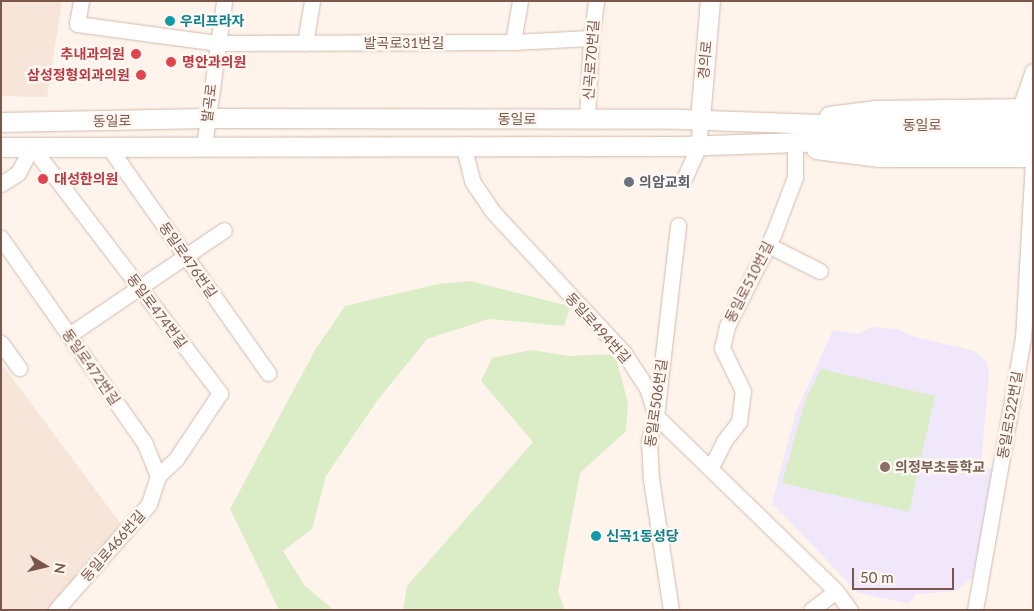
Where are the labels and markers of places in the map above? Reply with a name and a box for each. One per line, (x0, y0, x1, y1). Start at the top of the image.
place label: 우리프라자 (180, 13, 244, 29)
marker: 우리프라자 (164, 15, 176, 27)
place label: 추내과의원 (61, 46, 125, 62)
marker: 추내과의원 (129, 47, 143, 61)
place label: 명안과의원 (182, 54, 246, 70)
marker: 명안과의원 (164, 55, 178, 69)
place label: 삼성정형외과의원 (27, 67, 130, 83)
marker: 삼성정형외과의원 (134, 68, 148, 82)
place label: 대성한의원 (54, 171, 118, 187)
marker: 대성한의원 (36, 172, 50, 186)
place label: 의암교회 (639, 174, 691, 190)
marker: 의암교회 (623, 176, 635, 188)
place label: 의정부초등학교 (895, 459, 985, 475)
marker: 의정부초등학교 (879, 461, 891, 473)
place label: 신곡1동성당 (606, 528, 679, 544)
marker: 신곡1동성당 (590, 530, 602, 542)

